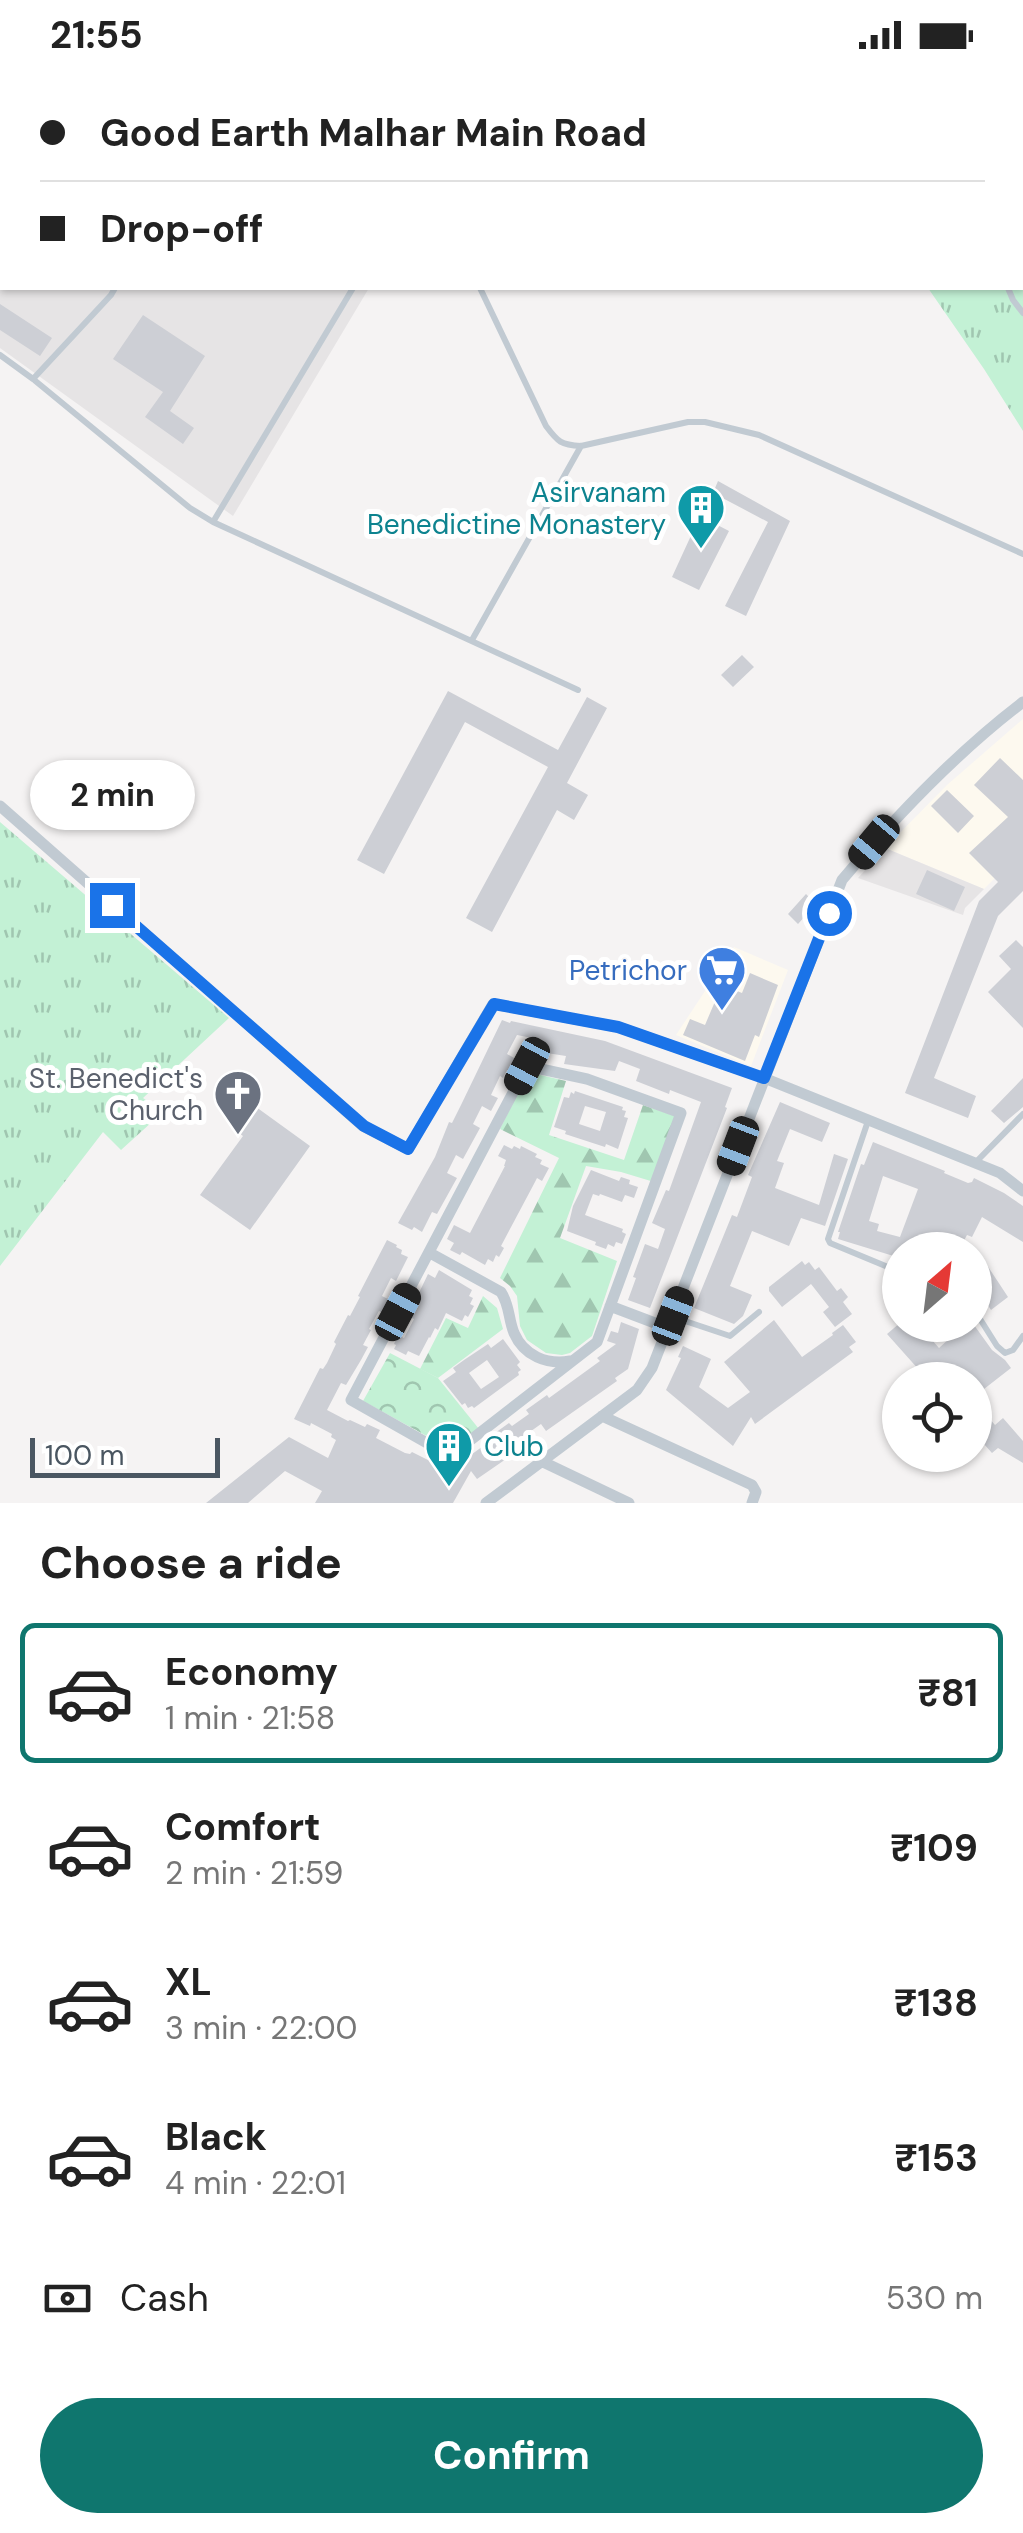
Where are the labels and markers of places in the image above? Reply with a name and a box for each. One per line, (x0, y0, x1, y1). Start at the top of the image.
place label: Asirvanam Benedictine Monastery (367, 474, 666, 543)
building icon: Asirvanam Benedictine Monastery (675, 482, 727, 550)
supermarket icon: Petrichor (696, 944, 748, 1012)
place label: Petrichor (569, 952, 687, 989)
place label: St. Benedict's Church (29, 1060, 203, 1129)
church icon: St. Benedict's Church (212, 1068, 264, 1136)
building icon: Club (423, 1420, 475, 1488)
place label: Club (484, 1428, 544, 1465)

